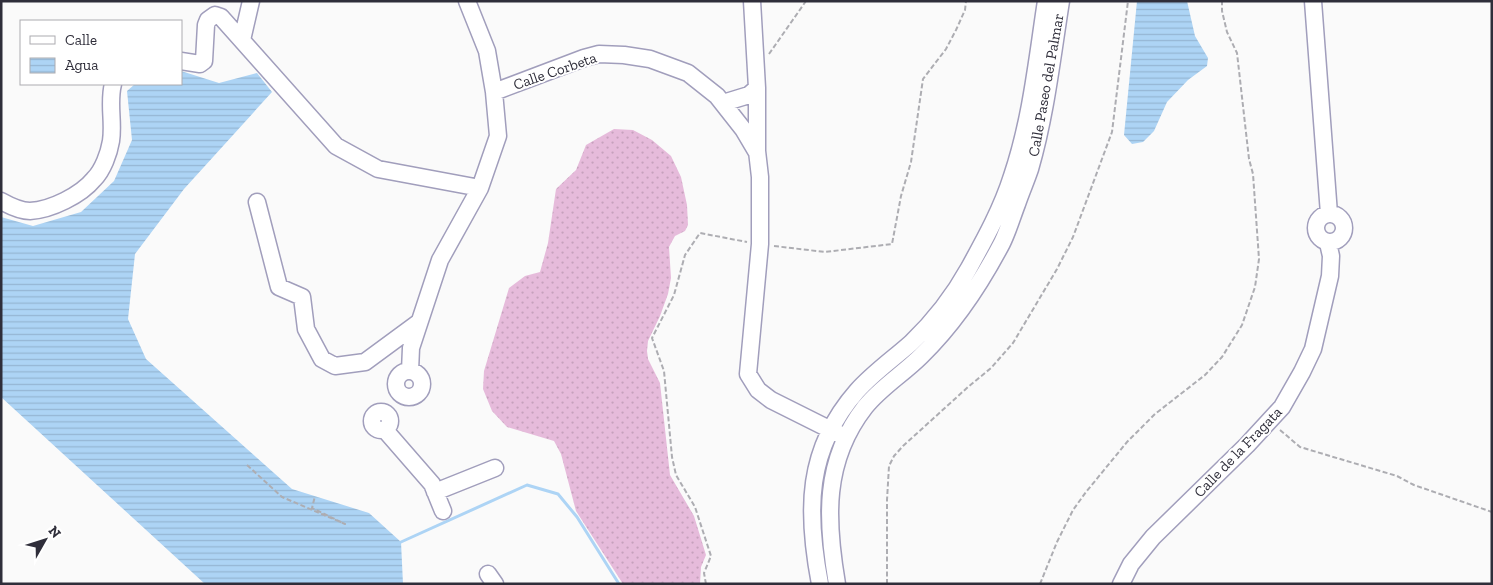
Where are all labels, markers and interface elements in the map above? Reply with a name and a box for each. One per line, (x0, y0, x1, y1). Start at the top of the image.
street label: Calle Paseo del Palmar (1025, 12, 1067, 158)
legend (20, 20, 182, 85)
text: Calle (65, 31, 97, 49)
street label: Calle Corbeta (511, 48, 599, 94)
text: Agua (65, 56, 98, 74)
street label: Calle de la Fragata (1190, 403, 1286, 501)
north arrow (20, 515, 70, 565)
text: N (45, 523, 65, 542)

